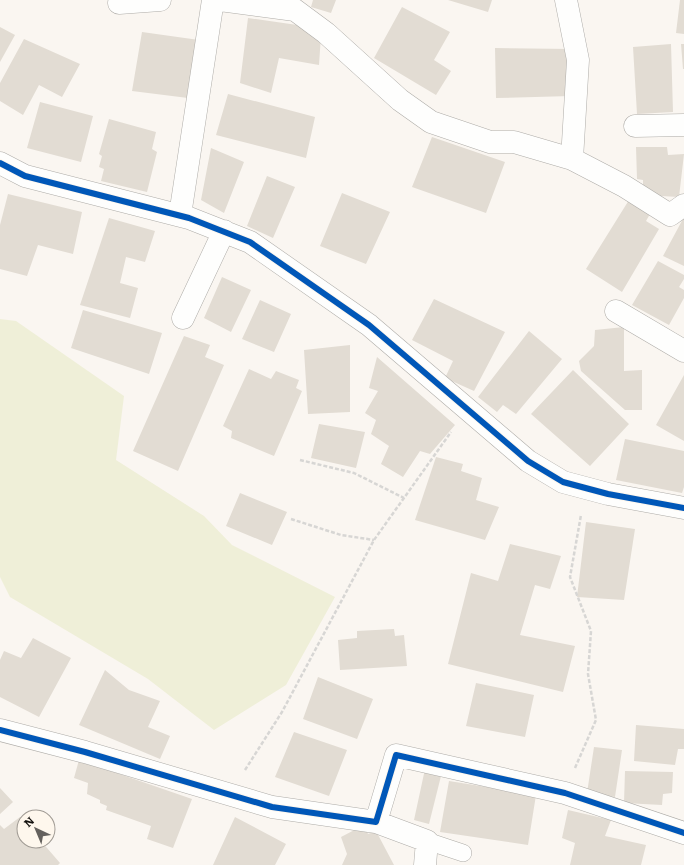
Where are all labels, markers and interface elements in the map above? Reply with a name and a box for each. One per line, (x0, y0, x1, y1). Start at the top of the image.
north arrow (16, 809, 56, 849)
text: N (19, 812, 37, 830)

